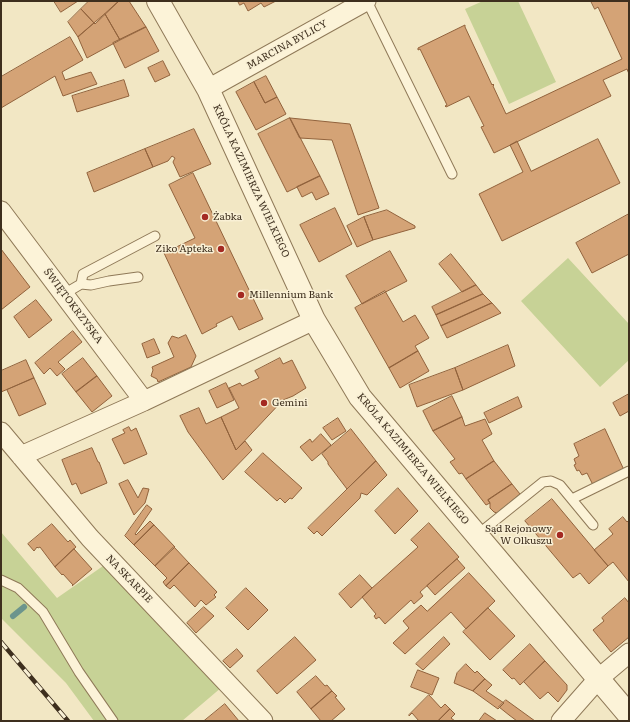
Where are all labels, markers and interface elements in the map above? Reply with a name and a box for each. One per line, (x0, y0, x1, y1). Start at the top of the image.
street label: MARCINA BYLICY (245, 18, 329, 72)
street label: KRÓLA KAZIMIERZA WIELKIEGO (210, 102, 292, 260)
place label: Żabka (213, 211, 242, 223)
marker: Żabka (200, 212, 210, 222)
place label: Ziko Apteka (156, 243, 213, 255)
marker: Ziko Apteka (216, 244, 226, 254)
street label: ŚWIĘTOKRZYSKA (41, 266, 105, 346)
place label: Millennium Bank (249, 289, 333, 301)
marker: Millennium Bank (236, 290, 246, 300)
street label: KRÓLA KAZIMIERZA WIELKIEGO (354, 391, 472, 527)
place label: Gemini (272, 397, 308, 409)
marker: Gemini (259, 398, 269, 408)
place label: Sąd Rejonowy W Olkuszu (485, 523, 552, 546)
marker: Sąd Rejonowy W Olkuszu (555, 530, 565, 540)
street label: NA SKARPIE (103, 553, 155, 605)

